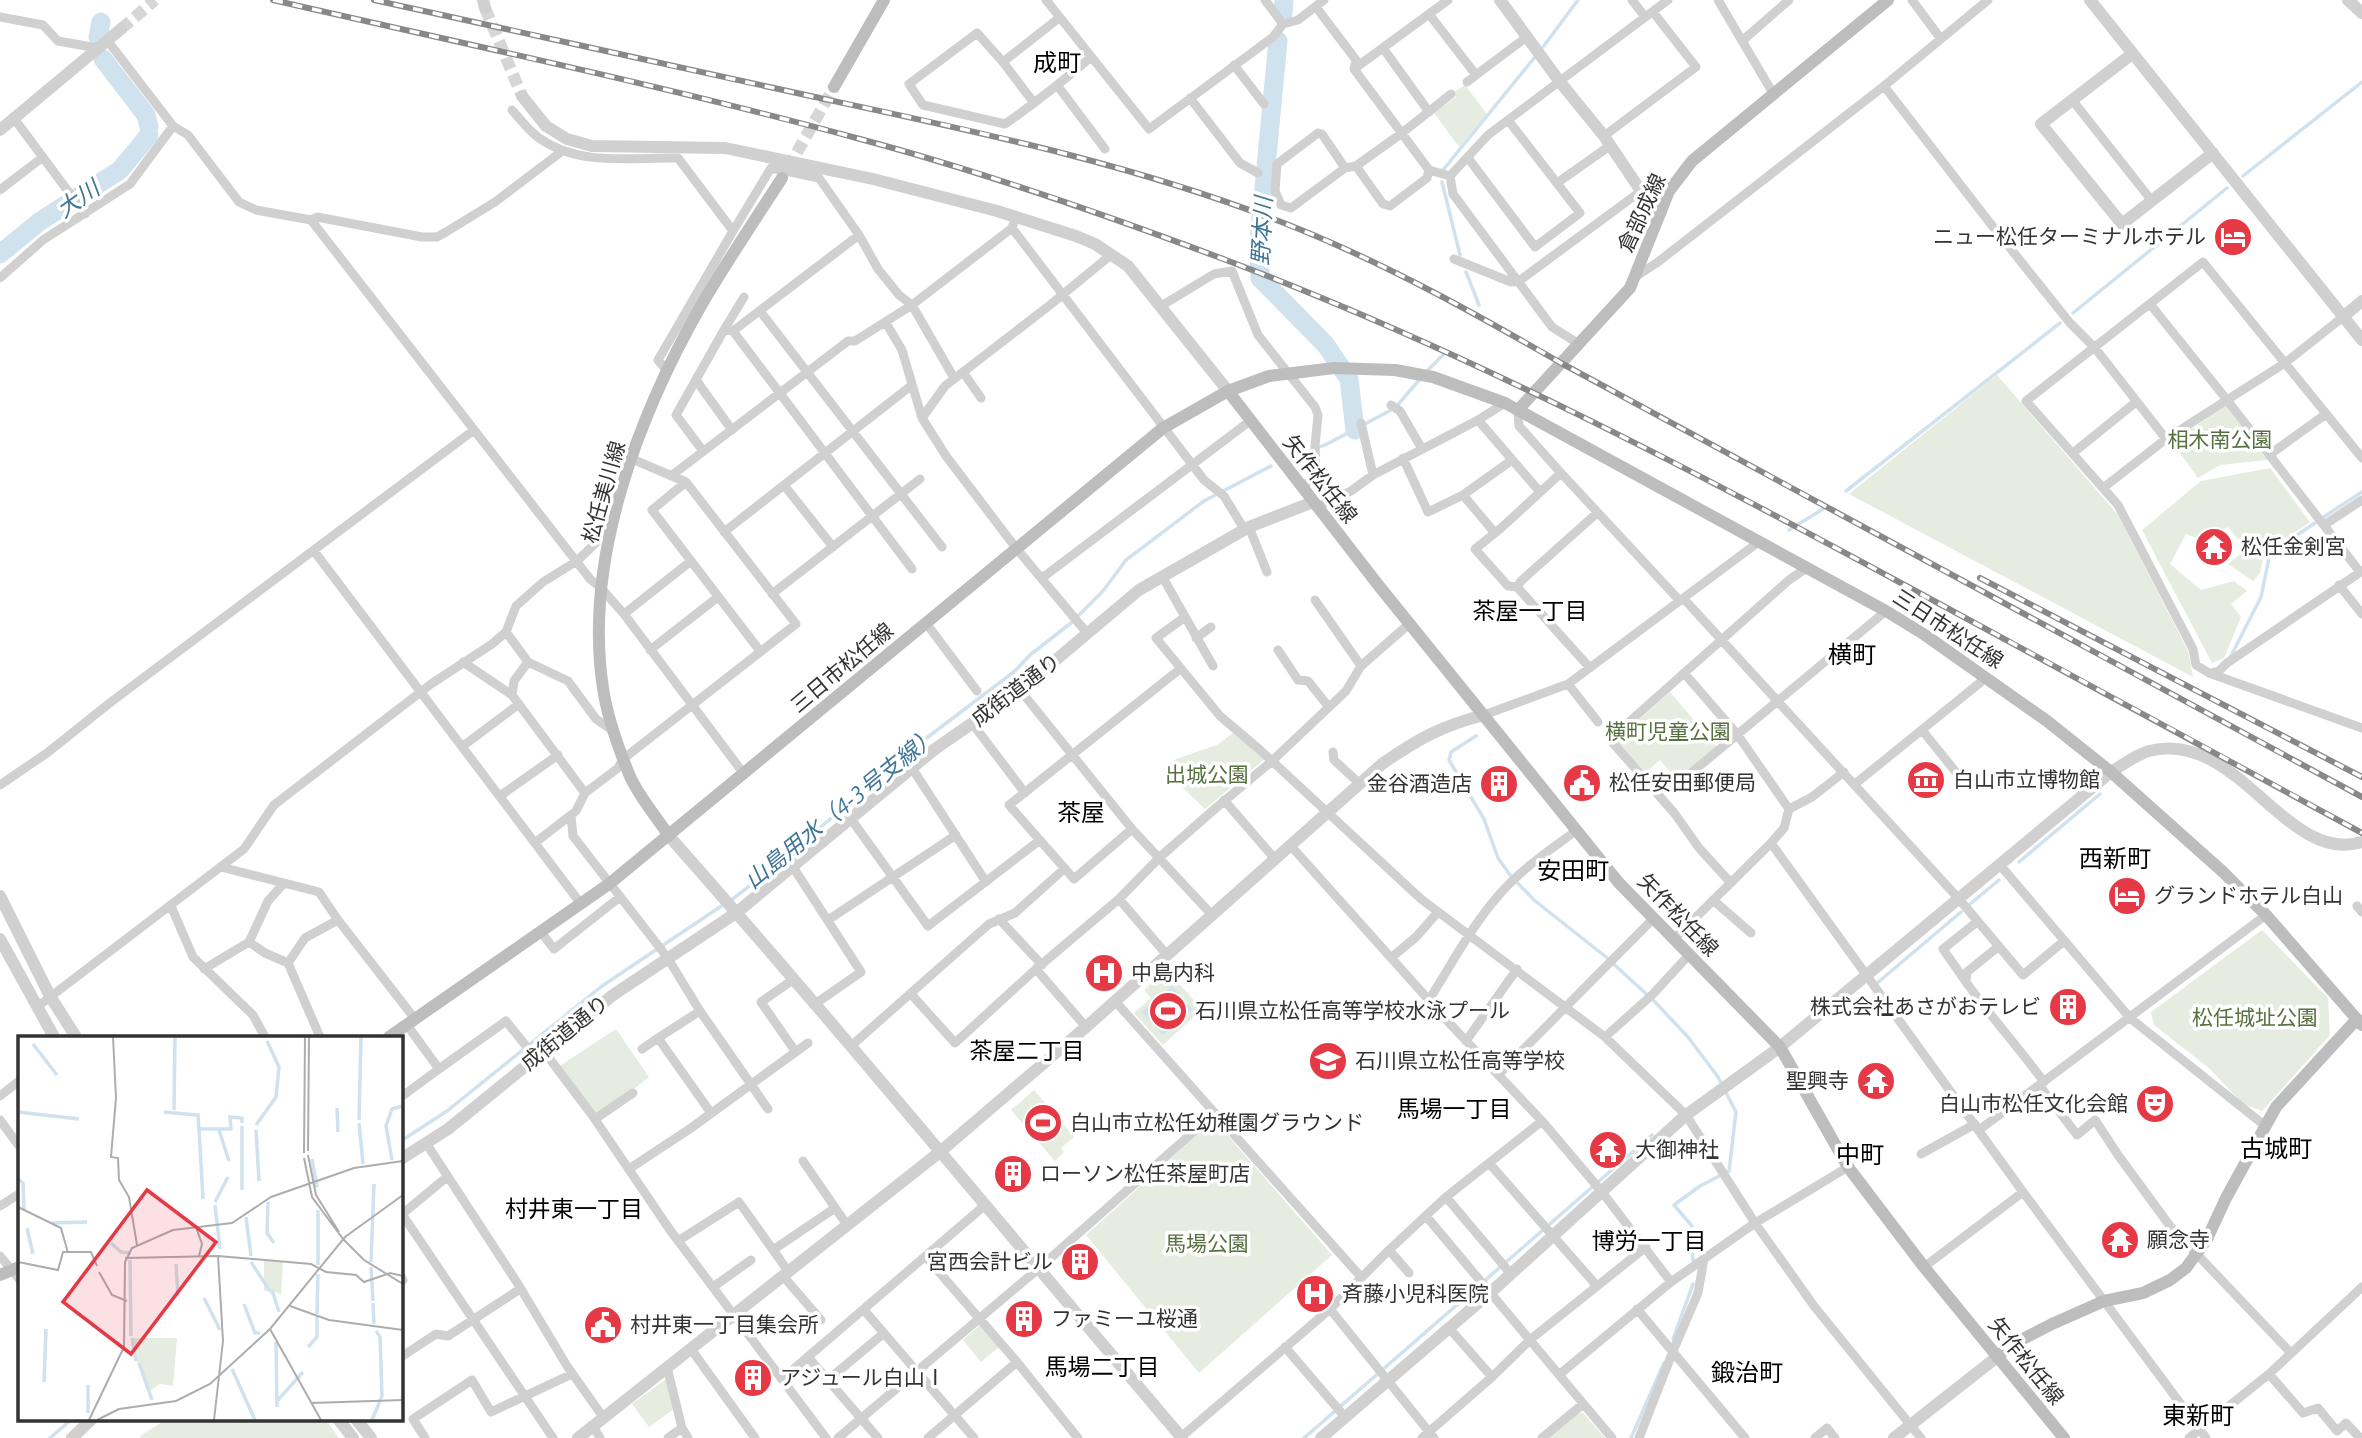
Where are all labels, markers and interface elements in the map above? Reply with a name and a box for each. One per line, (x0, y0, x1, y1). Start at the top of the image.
district label: 成町 (1033, 49, 1081, 76)
street label: 倉部成線 (1612, 169, 1670, 256)
water label: 大川 (52, 173, 106, 222)
water label: 野本川 (1247, 193, 1276, 266)
hotel icon: ニュー松任ターミナルホテル (2212, 216, 2254, 258)
place label: ニュー松任ターミナルホテル (1933, 224, 2206, 248)
park label: 相木南公園 (2168, 427, 2273, 451)
street label: 矢作松任線 (1279, 430, 1363, 527)
street label: 松任美川線 (577, 438, 629, 545)
temple icon: 松任金剣宮 (2193, 526, 2235, 568)
place label: 松任金剣宮 (2241, 534, 2346, 558)
street label: 三日市松任線 (1889, 584, 2008, 673)
district label: 茶屋一丁目 (1473, 598, 1588, 623)
street label: 三日市松任線 (785, 618, 897, 717)
district label: 横町 (1828, 641, 1876, 668)
street label: 成街道通り (966, 648, 1065, 730)
park label: 横町児童公園 (1605, 719, 1731, 743)
water label: 山島用水（4-3号支線） (740, 722, 942, 893)
museum icon: 白山市立博物館 (1905, 759, 1947, 801)
park label: 出城公園 (1165, 762, 1249, 786)
public building icon: 松任安田郵便局 (1561, 762, 1603, 804)
building icon: 金谷酒造店 (1478, 763, 1520, 805)
place label: 白山市立博物館 (1953, 767, 2100, 791)
place label: 松任安田郵便局 (1609, 770, 1756, 794)
place label: 金谷酒造店 (1367, 771, 1472, 795)
district label: 茶屋 (1057, 799, 1105, 826)
district label: 西新町 (2079, 845, 2151, 872)
district label: 安田町 (1537, 857, 1609, 884)
street label: 矢作松任線 (1634, 868, 1724, 960)
hotel icon: グランドホテル白山 (2106, 875, 2148, 917)
place label: グランドホテル白山 (2154, 883, 2343, 907)
hospital icon: 中島内科 (1083, 952, 1125, 994)
place label: 中島内科 (1131, 960, 1215, 984)
building icon: 株式会社あさがおテレビ (2047, 986, 2089, 1028)
street label: 成街道通り (516, 990, 613, 1075)
sports icon: 石川県立松任高等学校水泳プール (1147, 990, 1189, 1032)
place label: 株式会社あさがおテレビ (1810, 994, 2041, 1018)
place label: 石川県立松任高等学校水泳プール (1195, 998, 1510, 1022)
park label: 松任城址公園 (2192, 1005, 2318, 1029)
inset map (18, 1036, 402, 1420)
district label: 茶屋二丁目 (970, 1038, 1085, 1063)
school or university icon: 石川県立松任高等学校 (1307, 1040, 1349, 1082)
place label: 石川県立松任高等学校 (1355, 1048, 1565, 1072)
temple icon: 聖興寺 (1855, 1060, 1897, 1102)
place label: 聖興寺 (1786, 1068, 1849, 1092)
theatre icon: 白山市松任文化会館 (2134, 1083, 2176, 1125)
place label: 白山市松任文化会館 (1939, 1091, 2128, 1115)
district label: 馬場一丁目 (1397, 1096, 1512, 1121)
sports icon: 白山市立松任幼稚園グラウンド (1022, 1102, 1064, 1144)
place label: 白山市立松任幼稚園グラウンド (1070, 1110, 1364, 1134)
temple icon: 大御神社 (1587, 1129, 1629, 1171)
district label: 古城町 (2240, 1135, 2312, 1162)
place label: 大御神社 (1635, 1137, 1719, 1161)
district label: 中町 (1836, 1141, 1884, 1168)
building icon: ローソン松任茶屋町店 (992, 1153, 1034, 1195)
place label: ローソン松任茶屋町店 (1040, 1161, 1250, 1185)
district label: 村井東一丁目 (505, 1196, 643, 1221)
temple icon: 願念寺 (2099, 1219, 2141, 1261)
place label: 願念寺 (2147, 1227, 2210, 1251)
district label: 博労一丁目 (1592, 1228, 1707, 1253)
park label: 馬場公園 (1165, 1231, 1249, 1255)
building icon: 宮西会計ビル (1059, 1241, 1101, 1283)
place label: 宮西会計ビル (927, 1249, 1053, 1273)
hospital icon: 斉藤小児科医院 (1294, 1273, 1336, 1315)
place label: 斉藤小児科医院 (1342, 1281, 1489, 1305)
building icon: ファミーユ桜通 (1003, 1298, 1045, 1340)
public building icon: 村井東一丁目集会所 (582, 1304, 624, 1346)
place label: ファミーユ桜通 (1051, 1306, 1198, 1330)
place label: 村井東一丁目集会所 (630, 1312, 819, 1336)
street label: 矢作松任線 (1984, 1312, 2069, 1409)
district label: 馬場二丁目 (1045, 1354, 1160, 1379)
building icon: アジュール白山Ⅰ (732, 1357, 774, 1399)
district label: 鍛治町 (1711, 1359, 1783, 1386)
place label: アジュール白山Ⅰ (780, 1365, 946, 1389)
district label: 東新町 (2162, 1402, 2234, 1429)

